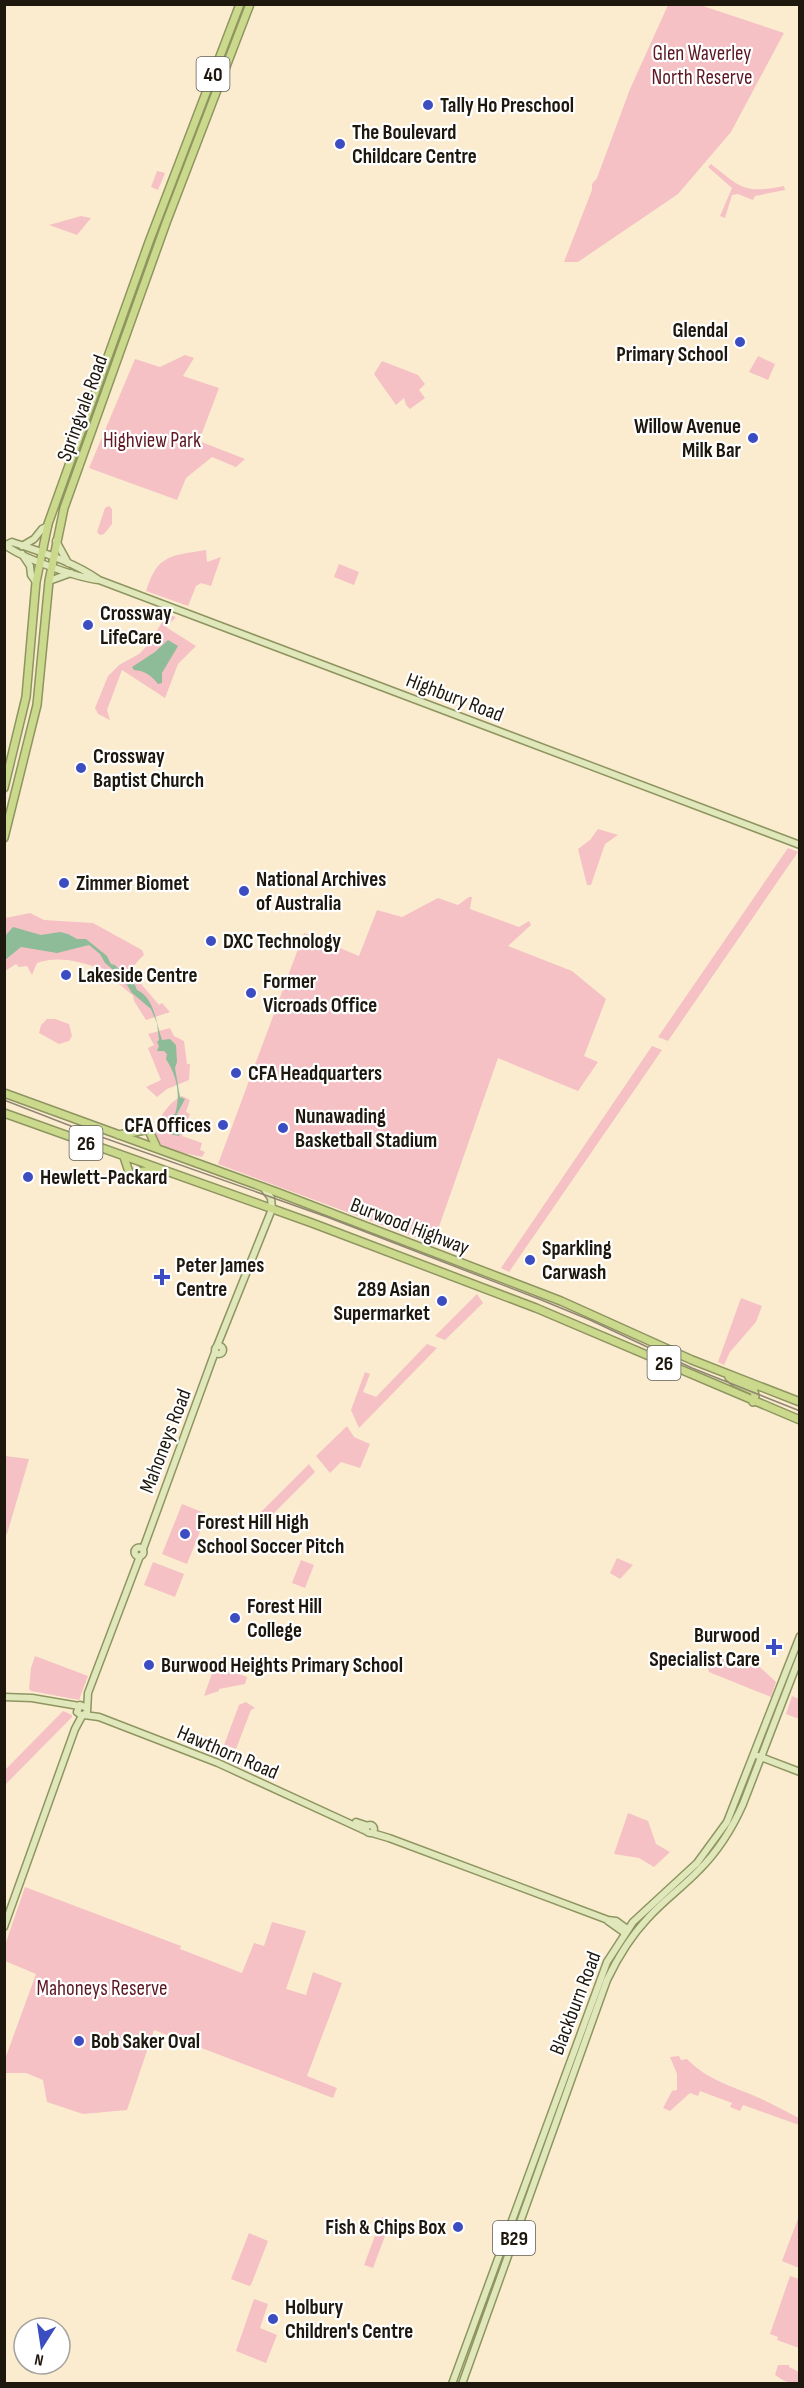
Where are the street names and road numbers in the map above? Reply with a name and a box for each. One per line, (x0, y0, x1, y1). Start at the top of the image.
road number: 40 (196, 57, 230, 91)
street label: Springvale Road (52, 352, 113, 465)
street label: Highbury Road (403, 668, 507, 727)
road number: 26 (70, 1126, 103, 1160)
street label: Burwood Highway (347, 1192, 473, 1261)
road number: 26 (648, 1346, 680, 1380)
street label: Mahoneys Road (134, 1386, 197, 1497)
street label: Hawthorn Road (173, 1720, 282, 1785)
street label: Blackburn Road (544, 1948, 607, 2058)
road number: B29 (493, 2221, 535, 2255)

